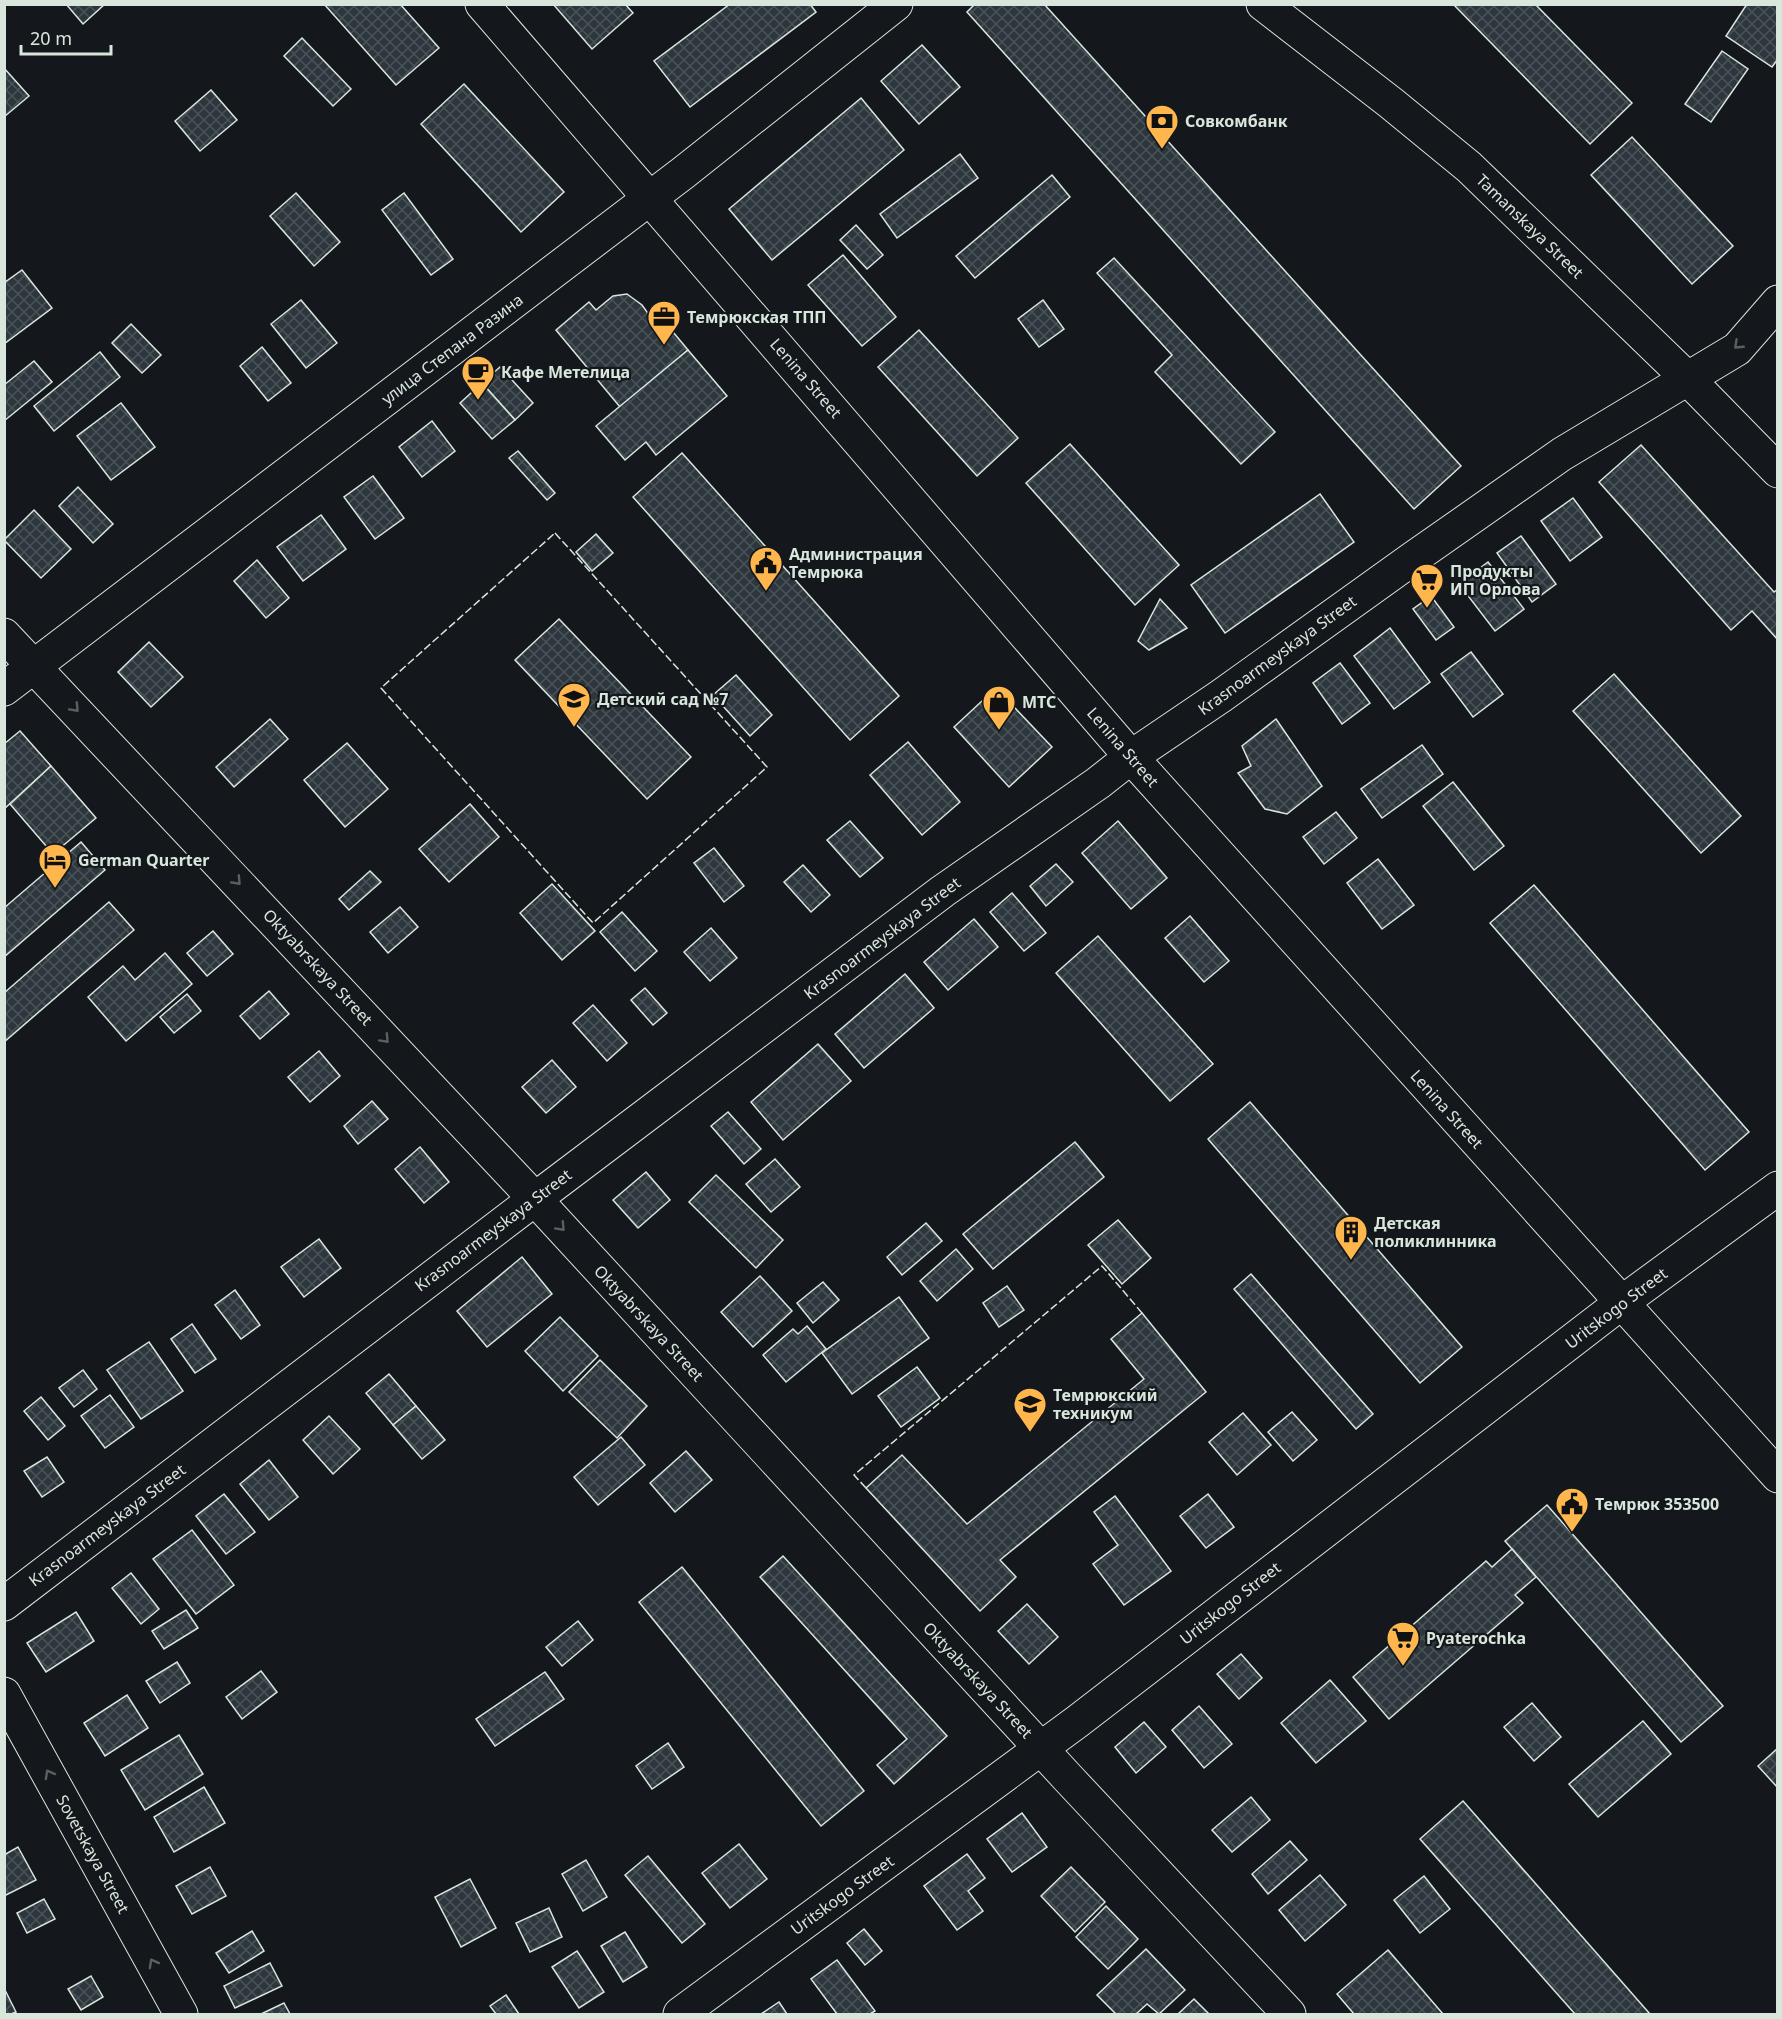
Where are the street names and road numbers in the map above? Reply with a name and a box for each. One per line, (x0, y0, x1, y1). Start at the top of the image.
street label: Tamanskaya Street (1471, 169, 1589, 283)
street label: улица Степана Разина (377, 288, 527, 410)
street label: Lenina Street (765, 333, 847, 423)
street label: Krasnoarmeyskaya Street (1193, 590, 1361, 720)
street label: Lenina Street (1082, 702, 1164, 792)
street label: Krasnoarmeyskaya Street (799, 872, 965, 1004)
street label: Oktyabrskaya Street (258, 904, 378, 1030)
street label: Lenina Street (1406, 1065, 1488, 1153)
street label: Krasnoarmeyskaya Street (410, 1164, 576, 1296)
street label: Oktyabrskaya Street (589, 1260, 709, 1386)
street label: Uritskogo Street (1560, 1262, 1672, 1354)
street label: Krasnoarmeyskaya Street (24, 1459, 190, 1591)
street label: Uritskogo Street (1175, 1557, 1285, 1649)
street label: Oktyabrskaya Street (918, 1617, 1038, 1743)
street label: Sovetskaya Street (51, 1791, 135, 1917)
street label: Uritskogo Street (786, 1850, 898, 1940)

